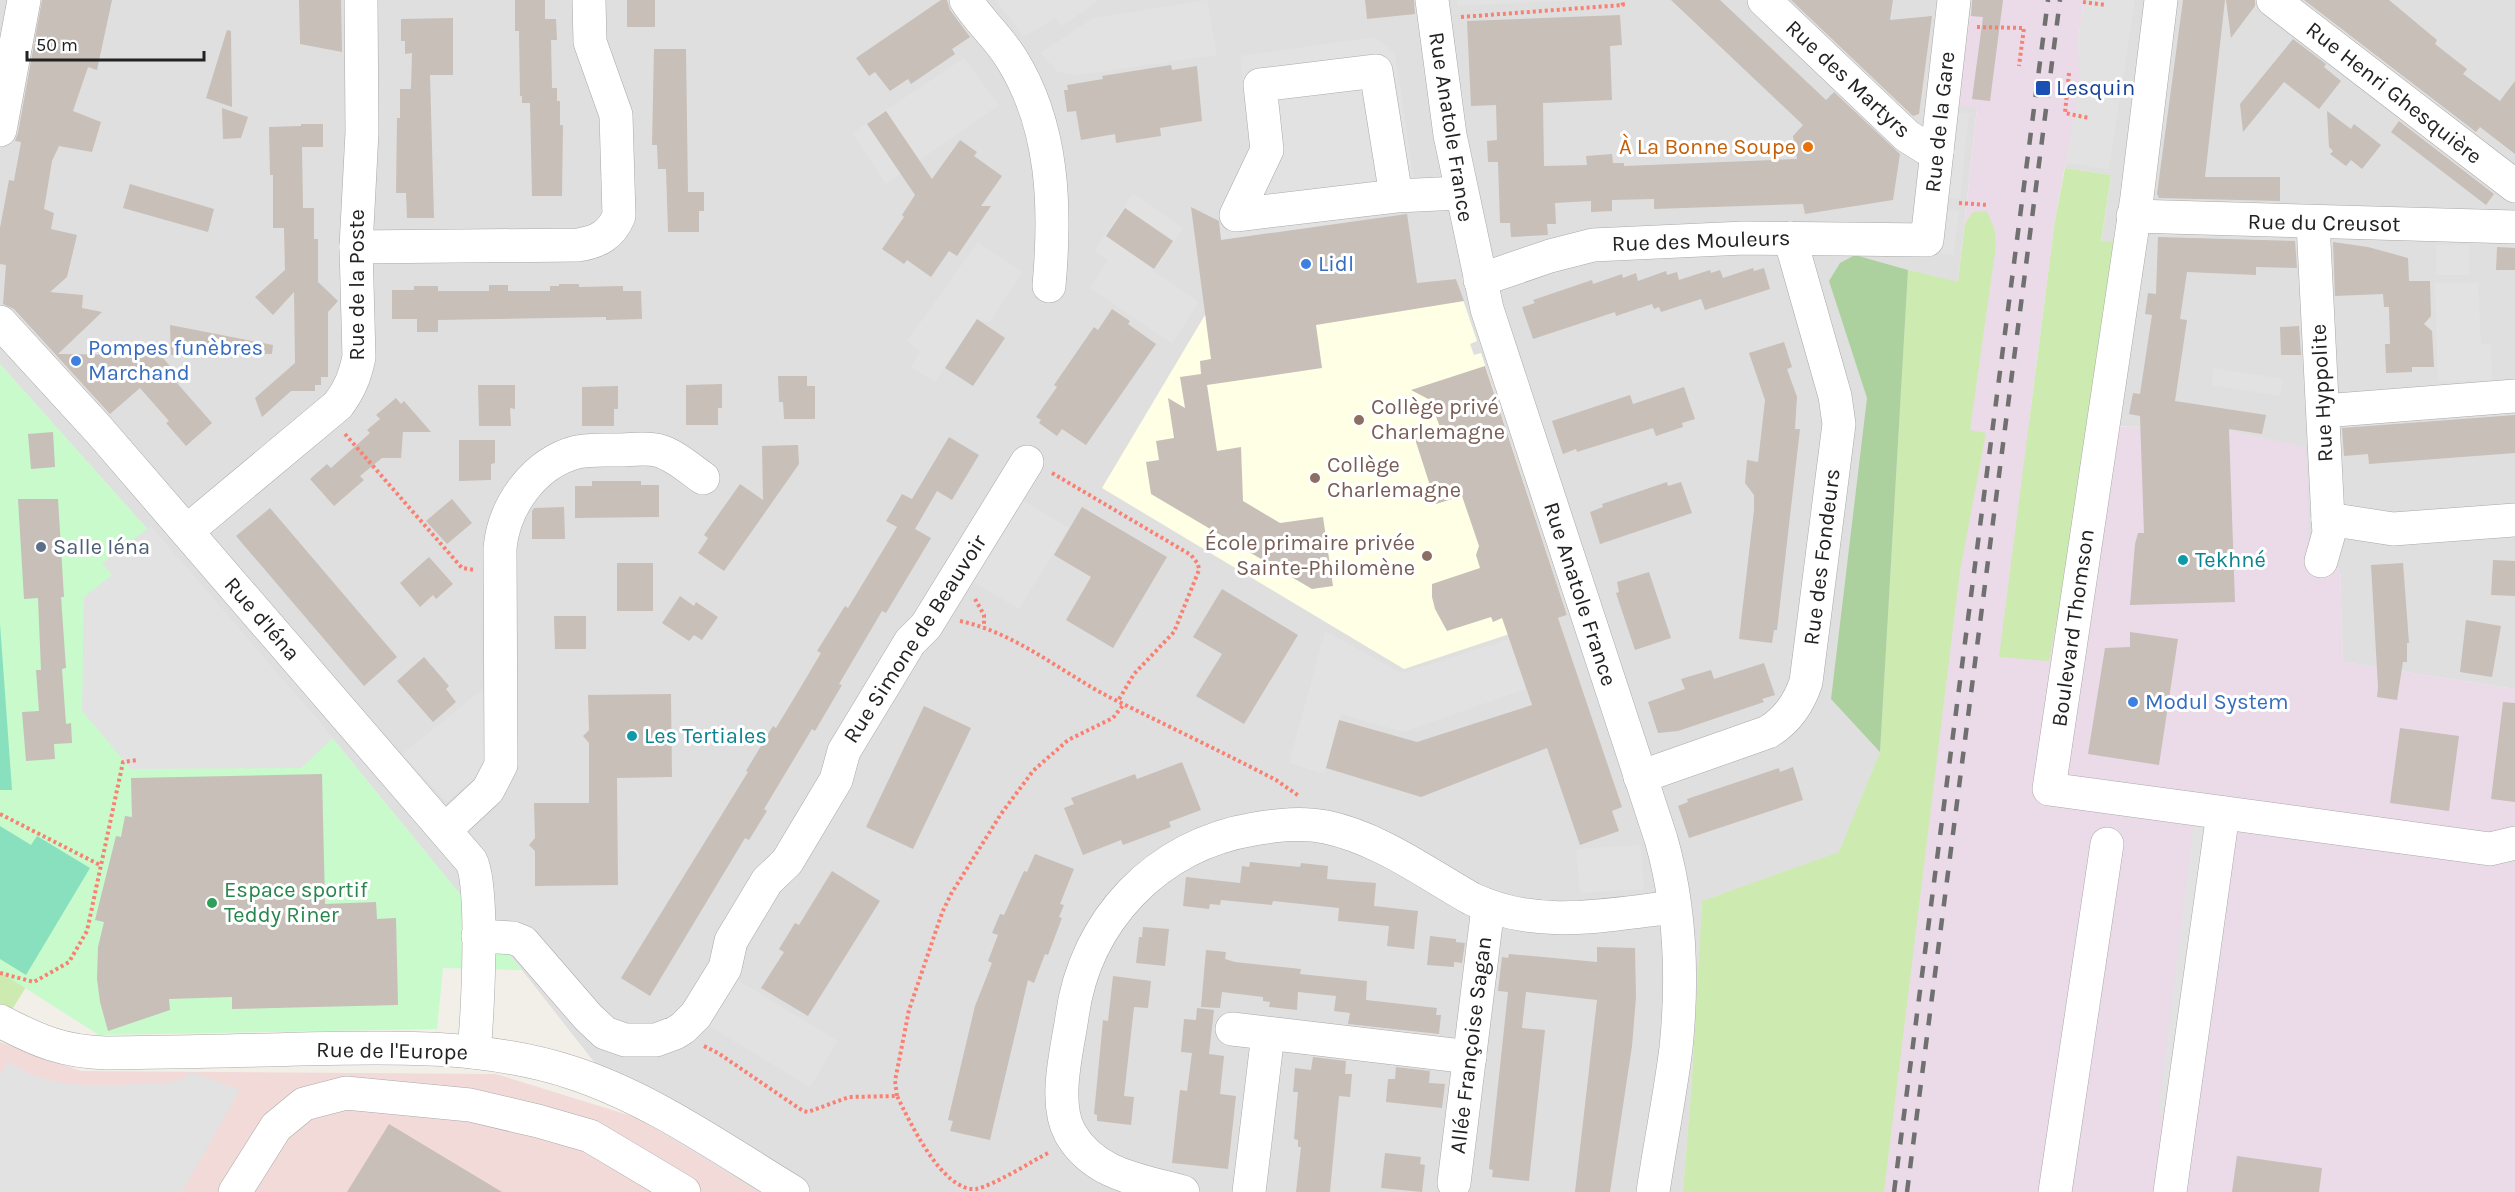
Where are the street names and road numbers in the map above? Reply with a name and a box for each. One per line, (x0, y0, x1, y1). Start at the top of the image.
street label: Rue des Martyrs (1780, 15, 1916, 143)
street label: Rue Henri Ghesquière (2301, 16, 2487, 170)
street label: Rue Anatole France (1423, 30, 1479, 224)
street label: Rue de la Gare (1920, 50, 1960, 194)
street label: Rue de la Poste (344, 209, 370, 361)
street label: Rue du Creusot (2247, 209, 2401, 237)
street label: Rue des Mouleurs (1611, 225, 1791, 257)
street label: Rue Hyppolite (2305, 323, 2339, 463)
street label: Rue des Fondeurs (1798, 467, 1846, 647)
street label: Rue Anatole France (1538, 499, 1622, 689)
street label: Boulevard Thomson (2046, 527, 2100, 729)
street label: Rue Simone de Beauvoir (838, 530, 992, 748)
street label: Rue d'Iéna (219, 572, 305, 666)
street label: Allée Françoise Sagan (1445, 935, 1497, 1155)
street label: Rue de l'Europe (316, 1037, 468, 1065)

